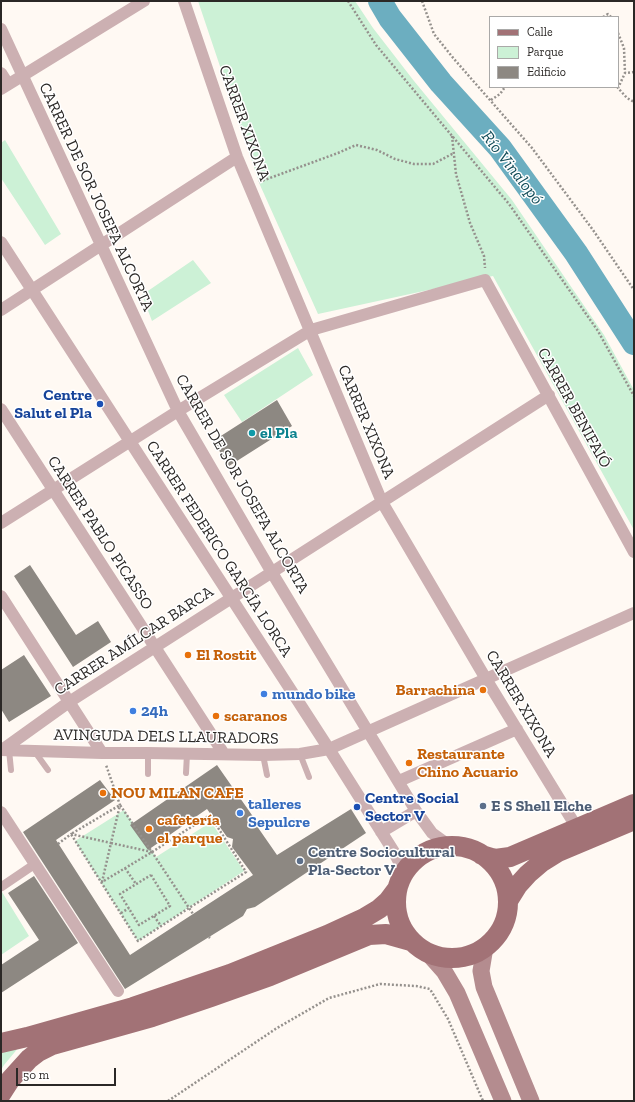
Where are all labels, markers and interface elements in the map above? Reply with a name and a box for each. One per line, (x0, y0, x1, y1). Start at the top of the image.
legend (489, 16, 619, 88)
text: Calle (527, 25, 553, 39)
text: Parque (527, 45, 563, 59)
street label: CARRER XIXONA (214, 63, 274, 183)
text: Edificio (527, 65, 566, 79)
street label: CARRER DE SOR JOSEFA ALCORTA (34, 80, 158, 314)
water label: Río Vinalopó (477, 127, 547, 209)
street label: CARRER BENIFAIÓ (533, 345, 615, 471)
street label: CARRER XIXONA (333, 362, 399, 482)
street label: CARRER DE SOR JOSEFA ALCORTA (171, 371, 313, 597)
place label: Centre Salut el Pla (14, 385, 92, 423)
marker: Centre Salut el Pla (95, 399, 105, 409)
place label: el Pla (260, 423, 298, 443)
marker: el Pla (247, 428, 257, 438)
street label: CARRER FEDERICO GARCÍA LORCA (142, 437, 296, 661)
street label: CARRER PABLO PICASSO (43, 453, 157, 613)
street label: CARRER AMÍLCAR BARCA (51, 582, 217, 700)
place label: El Rostit (196, 645, 256, 665)
street label: CARRER XIXONA (481, 647, 561, 761)
marker: El Rostit (183, 650, 193, 660)
place label: Barrachina (396, 680, 475, 700)
place label: mundo bike (272, 684, 355, 704)
marker: Barrachina (478, 685, 488, 695)
marker: mundo bike (259, 689, 269, 699)
place label: 24h (141, 701, 168, 721)
marker: 24h (128, 706, 138, 716)
place label: scaranos (224, 706, 287, 726)
marker: scaranos (211, 711, 221, 721)
street label: AVINGUDA DELS LLAURADORS (53, 725, 279, 749)
place label: Restaurante Chino Acuario (417, 744, 518, 782)
marker: Restaurante Chino Acuario (404, 758, 414, 768)
place label: NOU MILAN CAFE (111, 783, 244, 803)
marker: NOU MILAN CAFE (98, 788, 108, 798)
place label: Centre Social Sector V (365, 788, 459, 826)
place label: talleres Sepulcre (248, 794, 310, 832)
place label: E S Shell Elche (491, 796, 592, 816)
marker: E S Shell Elche (478, 801, 488, 811)
marker: Centre Social Sector V (352, 802, 362, 812)
marker: talleres Sepulcre (235, 808, 245, 818)
place label: cafetería el parque (157, 810, 222, 848)
marker: cafetería el parque (144, 824, 154, 834)
place label: Centre Sociocultural Pla-Sector V (308, 842, 455, 880)
marker: Centre Sociocultural Pla-Sector V (295, 856, 305, 866)
scale bar (18, 1060, 118, 1086)
text: 50 m (23, 1068, 49, 1082)

